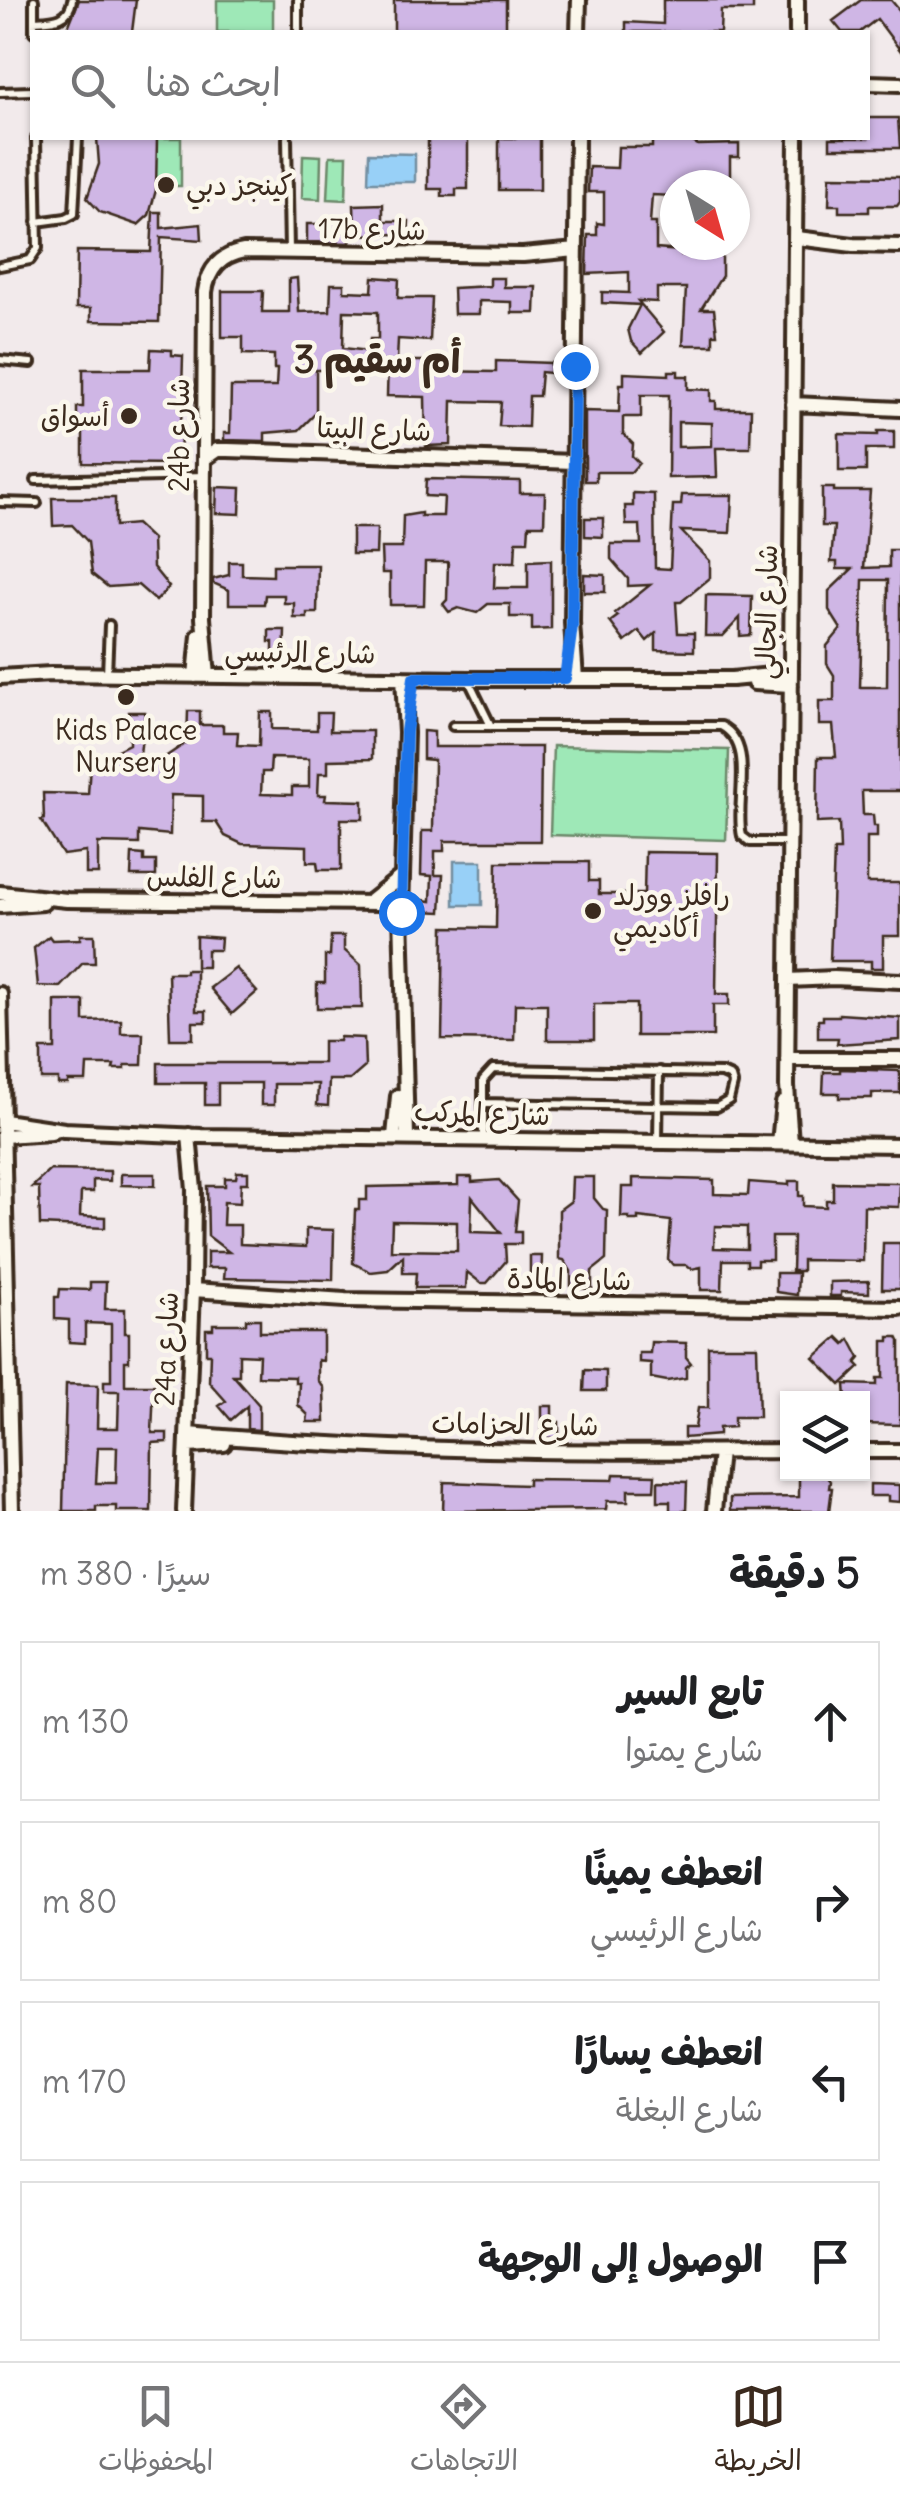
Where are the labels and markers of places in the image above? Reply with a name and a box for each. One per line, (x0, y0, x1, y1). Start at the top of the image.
place label: كينجز دبي (186, 167, 293, 210)
marker: كينجز دبي (155, 174, 177, 196)
place label: أسواق (41, 398, 109, 434)
marker: أسواق (118, 405, 140, 427)
marker: Kids Palace Nursery (115, 686, 137, 708)
place label: Kids Palace Nursery (55, 712, 197, 780)
place label: رافلز وورلد أكاديمي (613, 877, 730, 952)
marker: رافلز وورلد أكاديمي (582, 900, 604, 922)

